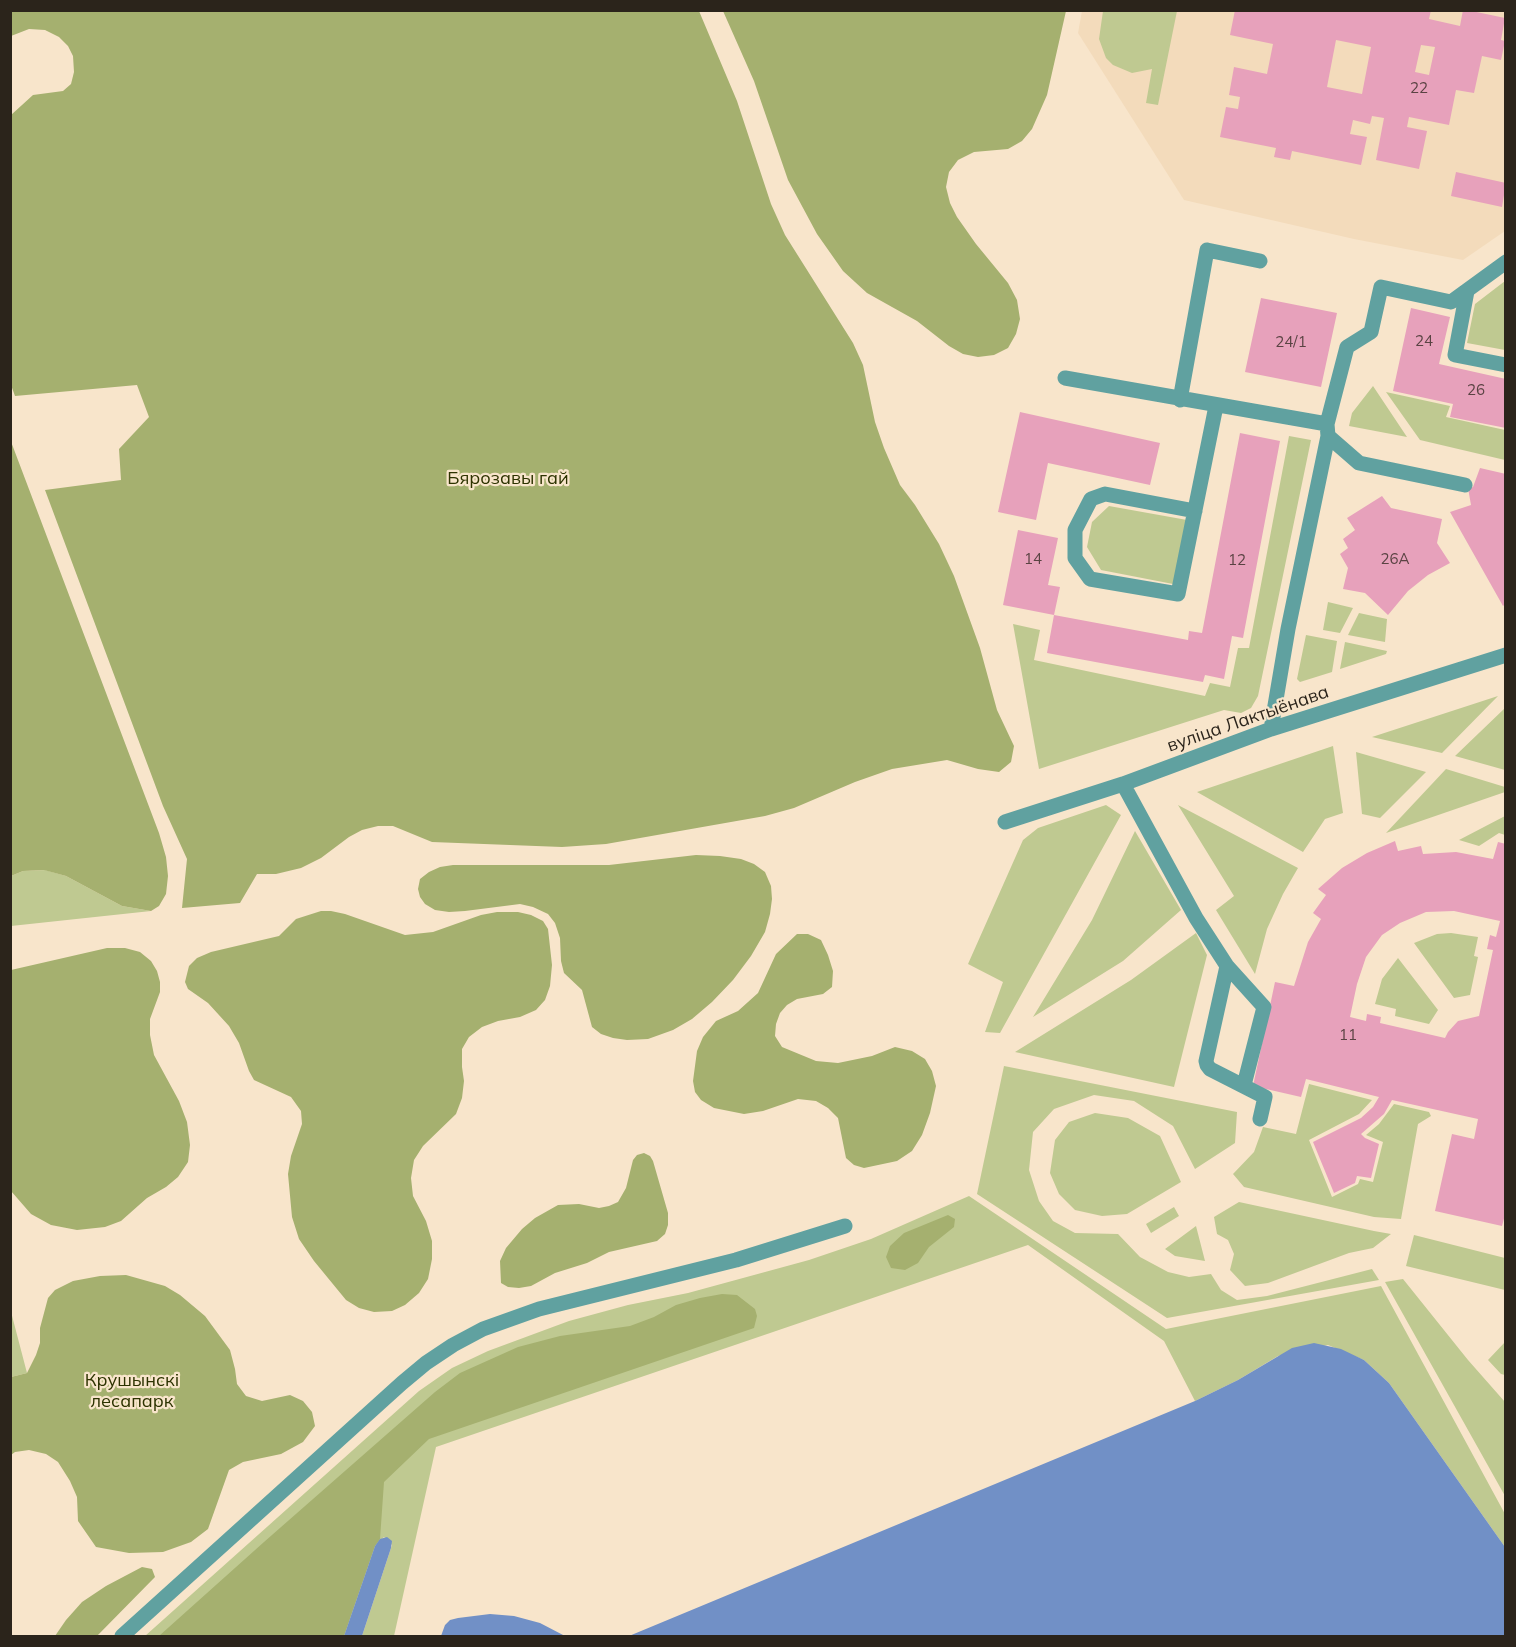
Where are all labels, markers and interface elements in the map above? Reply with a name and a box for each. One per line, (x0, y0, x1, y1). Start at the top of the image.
house number: 22 (1410, 79, 1428, 97)
house number: 24 (1415, 332, 1433, 350)
house number: 24/1 (1275, 333, 1307, 351)
house number: 26 (1467, 381, 1485, 399)
park label: Бярозавы гай (447, 468, 569, 490)
house number: 14 (1024, 550, 1042, 568)
house number: 26А (1380, 550, 1410, 568)
house number: 12 (1228, 551, 1246, 569)
street label: вуліца Лактыёнава (1164, 681, 1332, 757)
house number: 11 (1339, 1026, 1357, 1044)
park label: Крушынскі лесапарк (85, 1370, 179, 1412)

